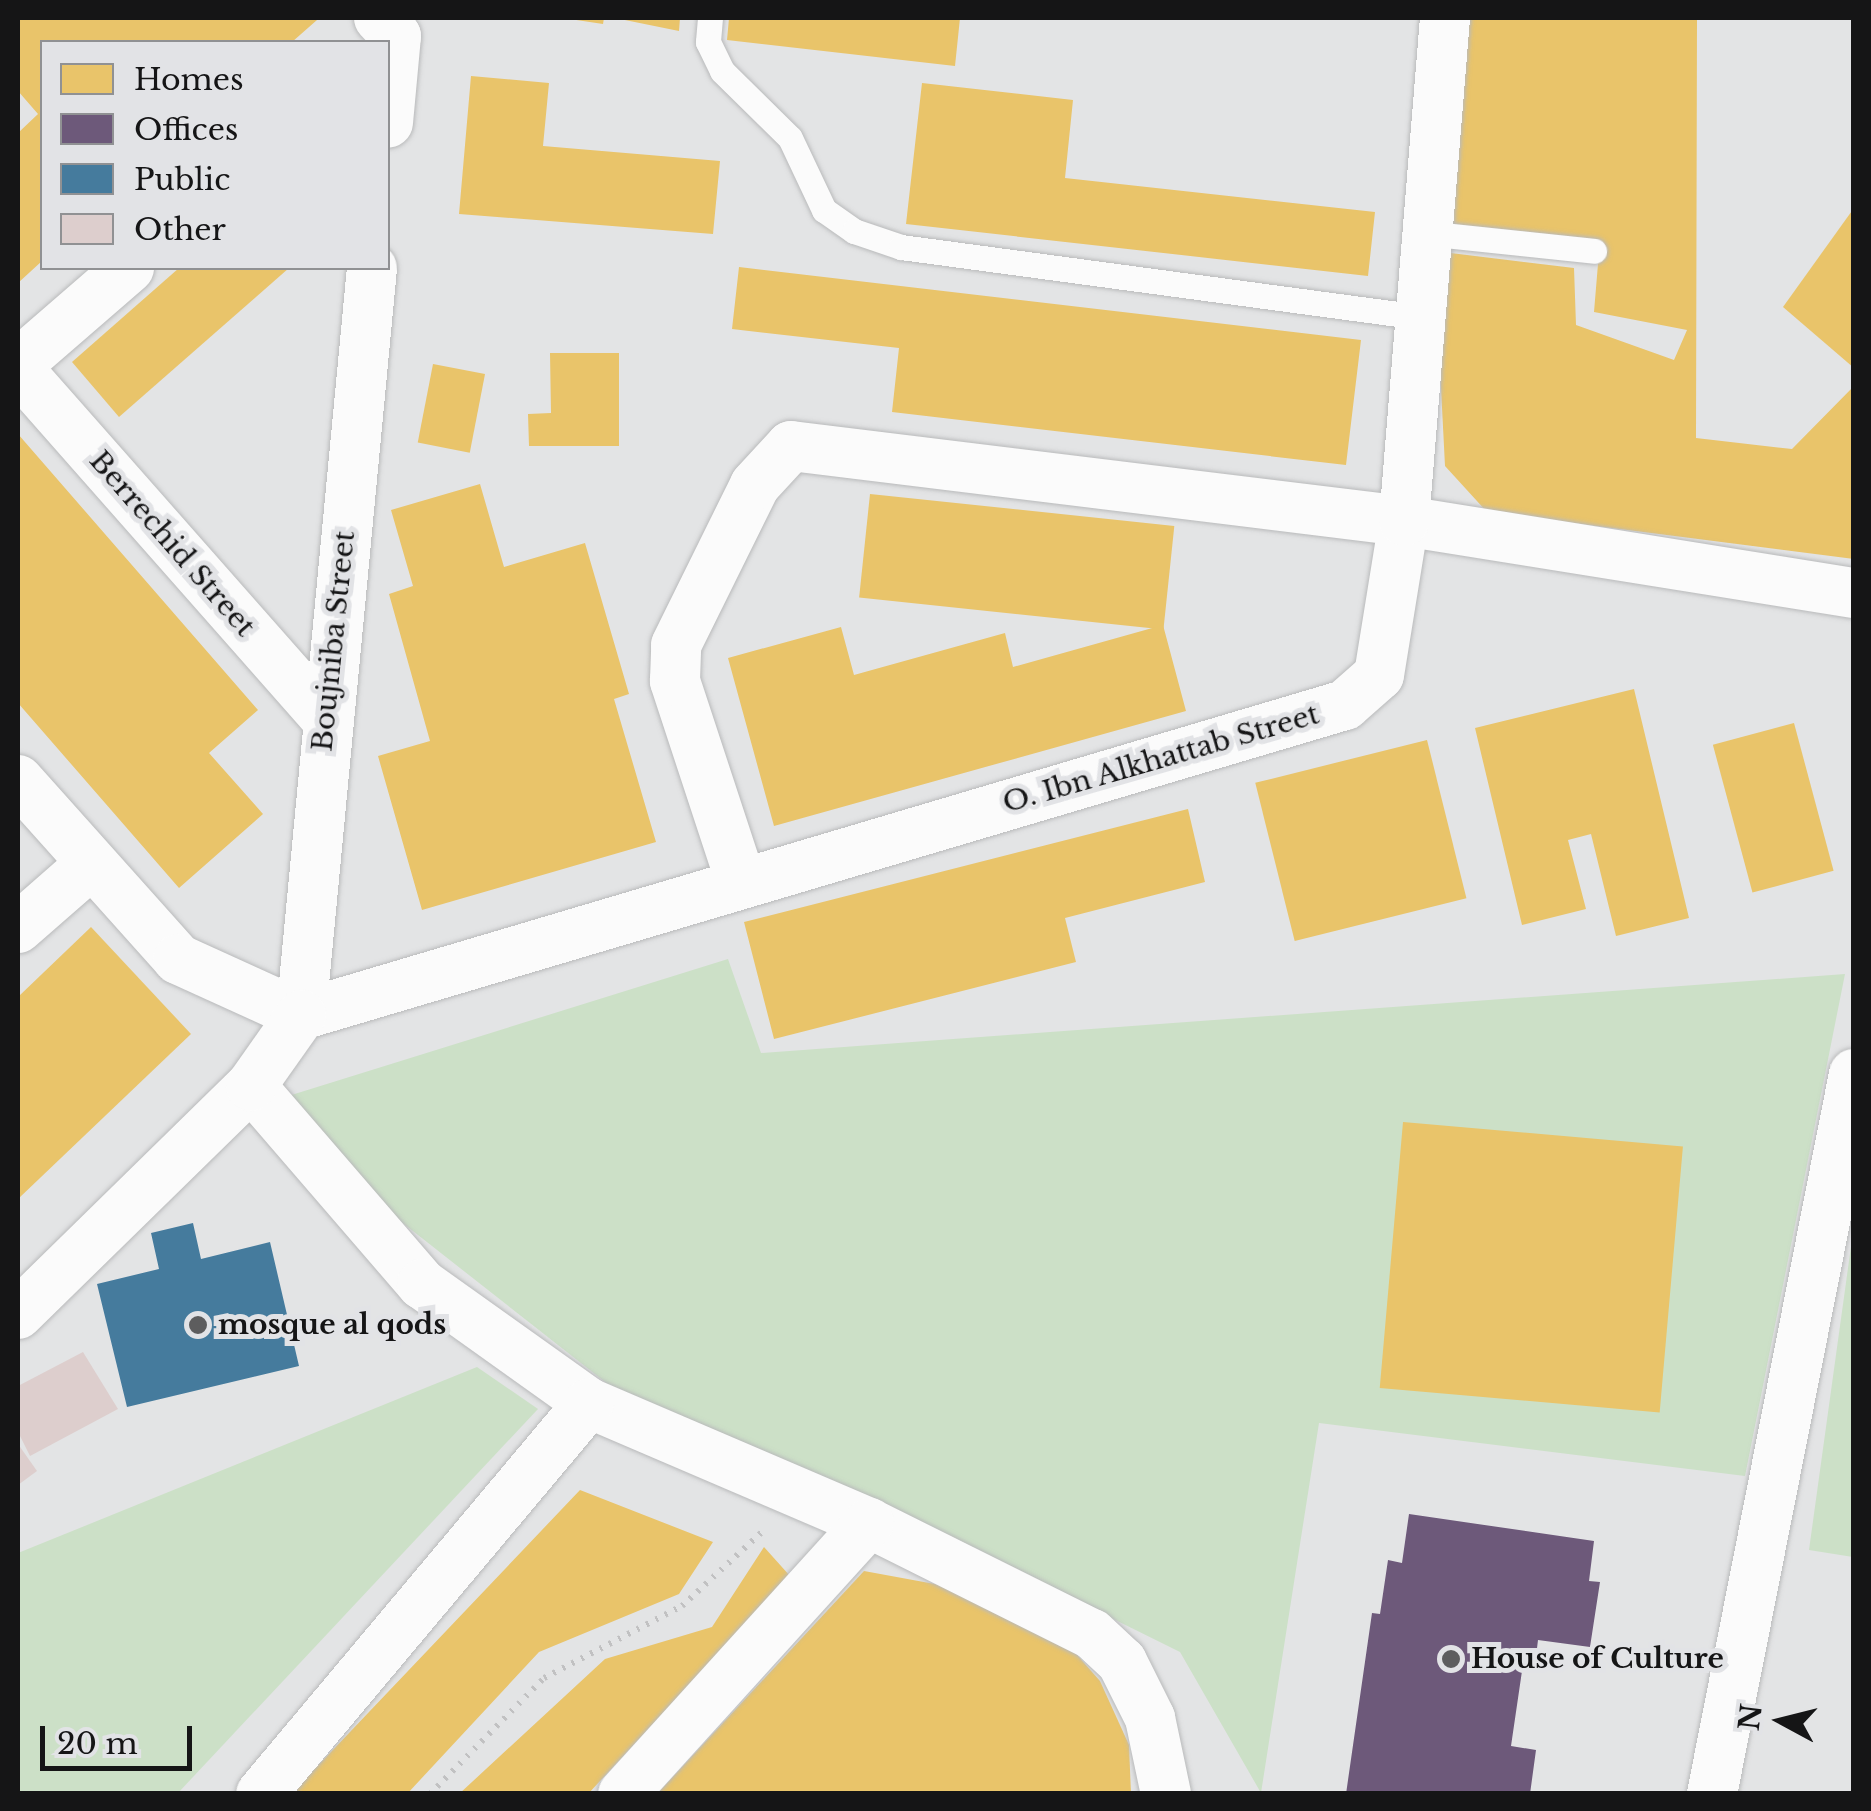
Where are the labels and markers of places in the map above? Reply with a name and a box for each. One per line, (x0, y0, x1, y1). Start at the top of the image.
place label: mosque al qods (218, 1308, 446, 1342)
marker: mosque al qods (187, 1314, 209, 1336)
place label: House of Culture (1471, 1642, 1724, 1676)
marker: House of Culture (1440, 1648, 1462, 1670)

